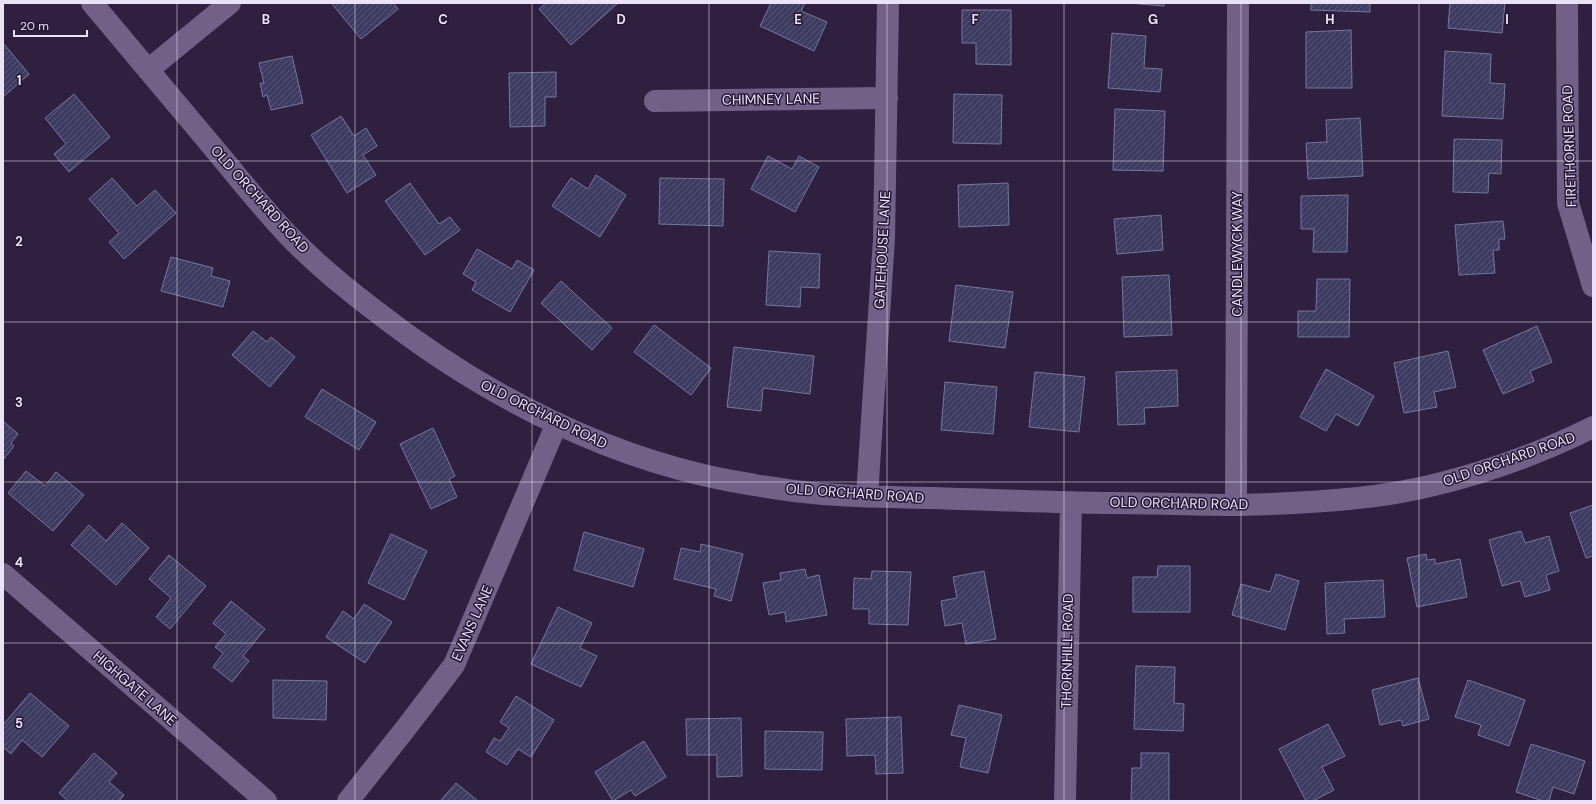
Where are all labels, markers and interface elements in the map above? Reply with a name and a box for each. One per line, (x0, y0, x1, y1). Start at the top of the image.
text: B (262, 11, 270, 28)
text: C (438, 11, 448, 28)
text: D (616, 11, 626, 28)
text: E (794, 11, 802, 28)
text: F (971, 11, 979, 28)
text: G (1148, 11, 1158, 28)
text: H (1325, 11, 1335, 28)
text: I (1505, 11, 1509, 28)
scale bar (14, 12, 87, 38)
text: 20 m (20, 18, 49, 34)
text: 1 (17, 72, 21, 89)
street label: FIRETHORNE ROAD (1558, 85, 1580, 207)
street label: CHIMNEY LANE (722, 89, 820, 109)
street label: OLD ORCHARD ROAD (207, 141, 313, 257)
street label: GATEHOUSE LANE (870, 190, 894, 309)
street label: CANDLEWYCK WAY (1228, 191, 1246, 317)
text: 2 (15, 233, 23, 250)
street label: OLD ORCHARD ROAD (478, 376, 610, 452)
text: 3 (15, 394, 23, 411)
street label: OLD ORCHARD ROAD (1441, 428, 1577, 490)
street label: OLD ORCHARD ROAD (785, 479, 925, 507)
street label: OLD ORCHARD ROAD (1110, 493, 1248, 513)
text: 4 (15, 554, 23, 571)
street label: EVANS LANE (447, 582, 497, 664)
street label: THORNHILL ROAD (1057, 593, 1077, 709)
street label: HIGHGATE LANE (89, 647, 181, 729)
text: 5 (15, 715, 23, 732)

